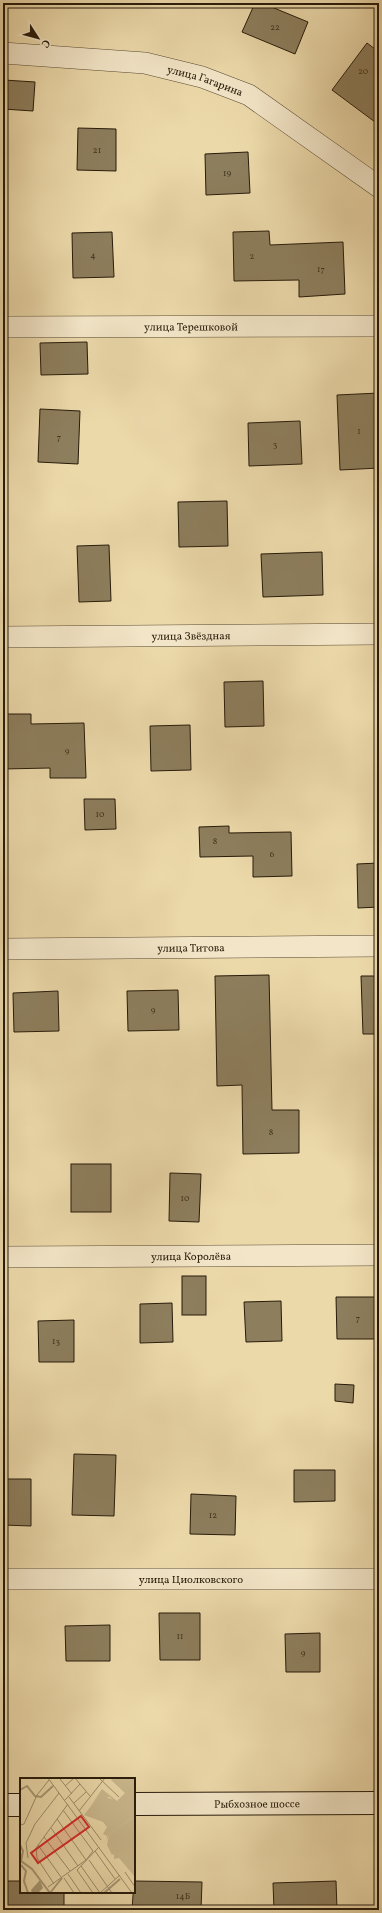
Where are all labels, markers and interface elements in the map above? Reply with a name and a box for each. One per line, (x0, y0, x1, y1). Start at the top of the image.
north arrow (18, 18, 58, 58)
house number: 22 (270, 21, 280, 34)
text: С (37, 36, 53, 50)
street label: улица Гагарина (165, 63, 245, 101)
house number: 20 (358, 65, 369, 78)
house number: 21 (93, 144, 101, 157)
house number: 19 (223, 167, 231, 180)
house number: 4 (90, 249, 96, 262)
house number: 2 (250, 250, 255, 263)
house number: 17 (317, 263, 325, 276)
street label: улица Терешковой (144, 320, 238, 336)
house number: 1 (357, 425, 361, 438)
house number: 7 (57, 431, 61, 444)
house number: 3 (273, 438, 278, 451)
street label: улица Звёздная (152, 629, 231, 645)
house number: 9 (65, 745, 70, 758)
house number: 10 (96, 808, 105, 821)
house number: 8 (213, 835, 218, 848)
house number: 6 (270, 848, 275, 861)
street label: улица Титова (157, 941, 225, 957)
house number: 9 (151, 1004, 156, 1017)
house number: 8 (269, 1126, 274, 1139)
house number: 10 (181, 1192, 190, 1205)
street label: улица Королёва (151, 1250, 232, 1265)
house number: 7 (356, 1312, 360, 1325)
house number: 13 (52, 1335, 60, 1348)
house number: 12 (209, 1509, 217, 1522)
street label: улица Циолковского (139, 1573, 243, 1588)
house number: 11 (177, 1630, 183, 1643)
house number: 9 (301, 1647, 306, 1660)
inset map (20, 1778, 135, 1893)
street label: Рыбхозное шоссе (214, 1797, 300, 1813)
house number: 14Б (176, 1890, 191, 1903)

